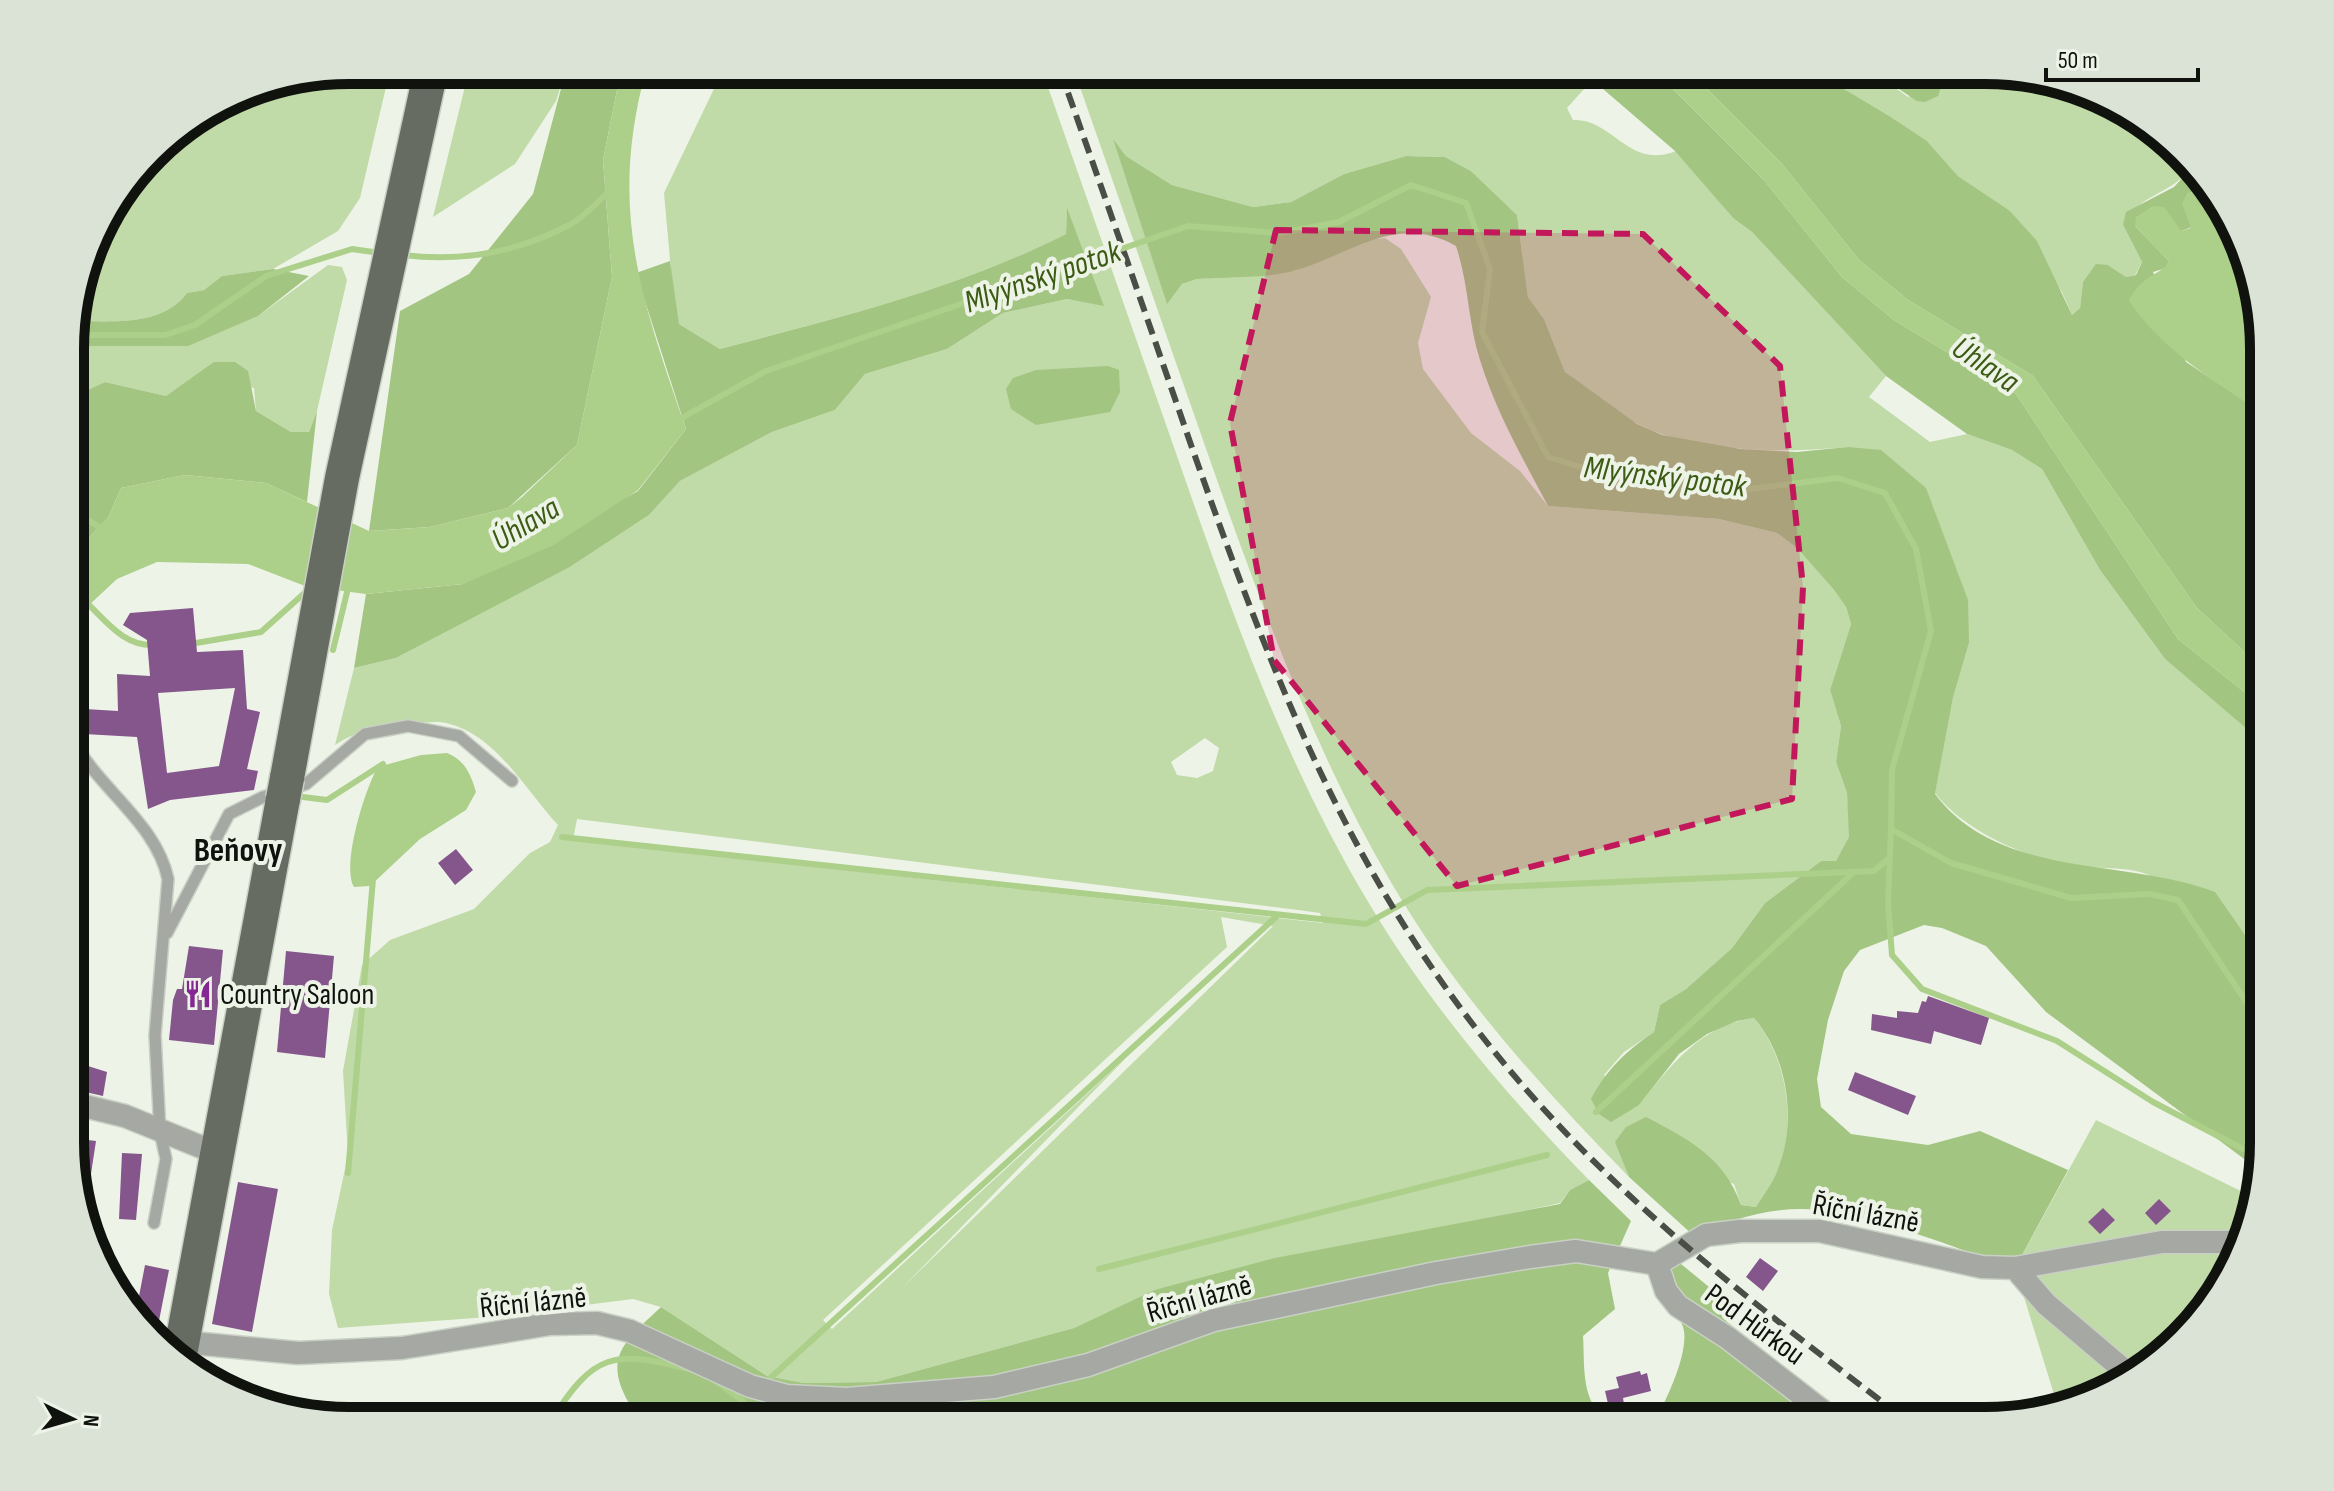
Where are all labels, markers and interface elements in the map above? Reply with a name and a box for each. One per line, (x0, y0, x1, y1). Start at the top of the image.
scale bar (2046, 32, 2198, 82)
text: 50 m (2058, 46, 2098, 75)
water label: Mlyýnský potok (959, 232, 1127, 322)
water label: Úhlava (1944, 329, 2026, 402)
water label: Mlyýnský potok (1582, 448, 1749, 507)
water label: Úhlava (485, 489, 567, 560)
district label: Beňovy (194, 830, 282, 871)
place label: Country Saloon (220, 977, 374, 1013)
restaurant icon: Country Saloon (183, 979, 213, 1009)
street label: Říční lázně (1810, 1187, 1922, 1241)
street label: Říční lázně (1143, 1267, 1256, 1331)
street label: Pod Hůrkou (1697, 1277, 1811, 1373)
street label: Říční lázně (478, 1279, 588, 1327)
north arrow (32, 1379, 112, 1459)
text: N (76, 1414, 104, 1428)

